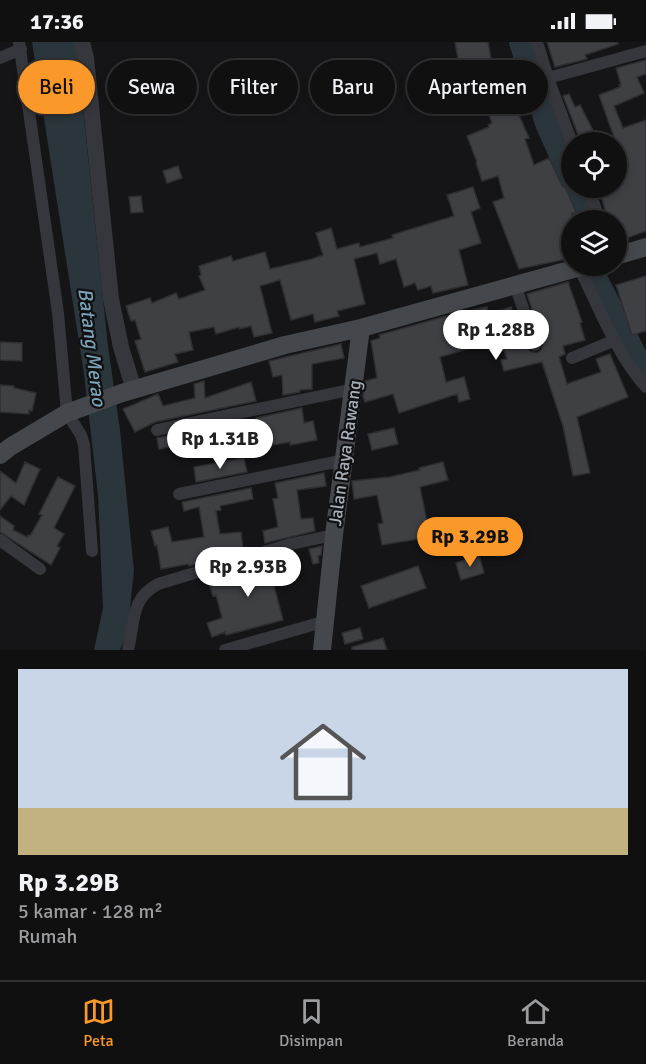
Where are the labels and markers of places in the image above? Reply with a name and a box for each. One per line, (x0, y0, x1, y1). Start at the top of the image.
pin: Rp 1.28B (434, 310, 558, 361)
pin: Rp 1.31B (158, 419, 282, 470)
pin: Rp 3.29B (408, 517, 532, 568)
pin: Rp 2.93B (186, 547, 310, 598)

